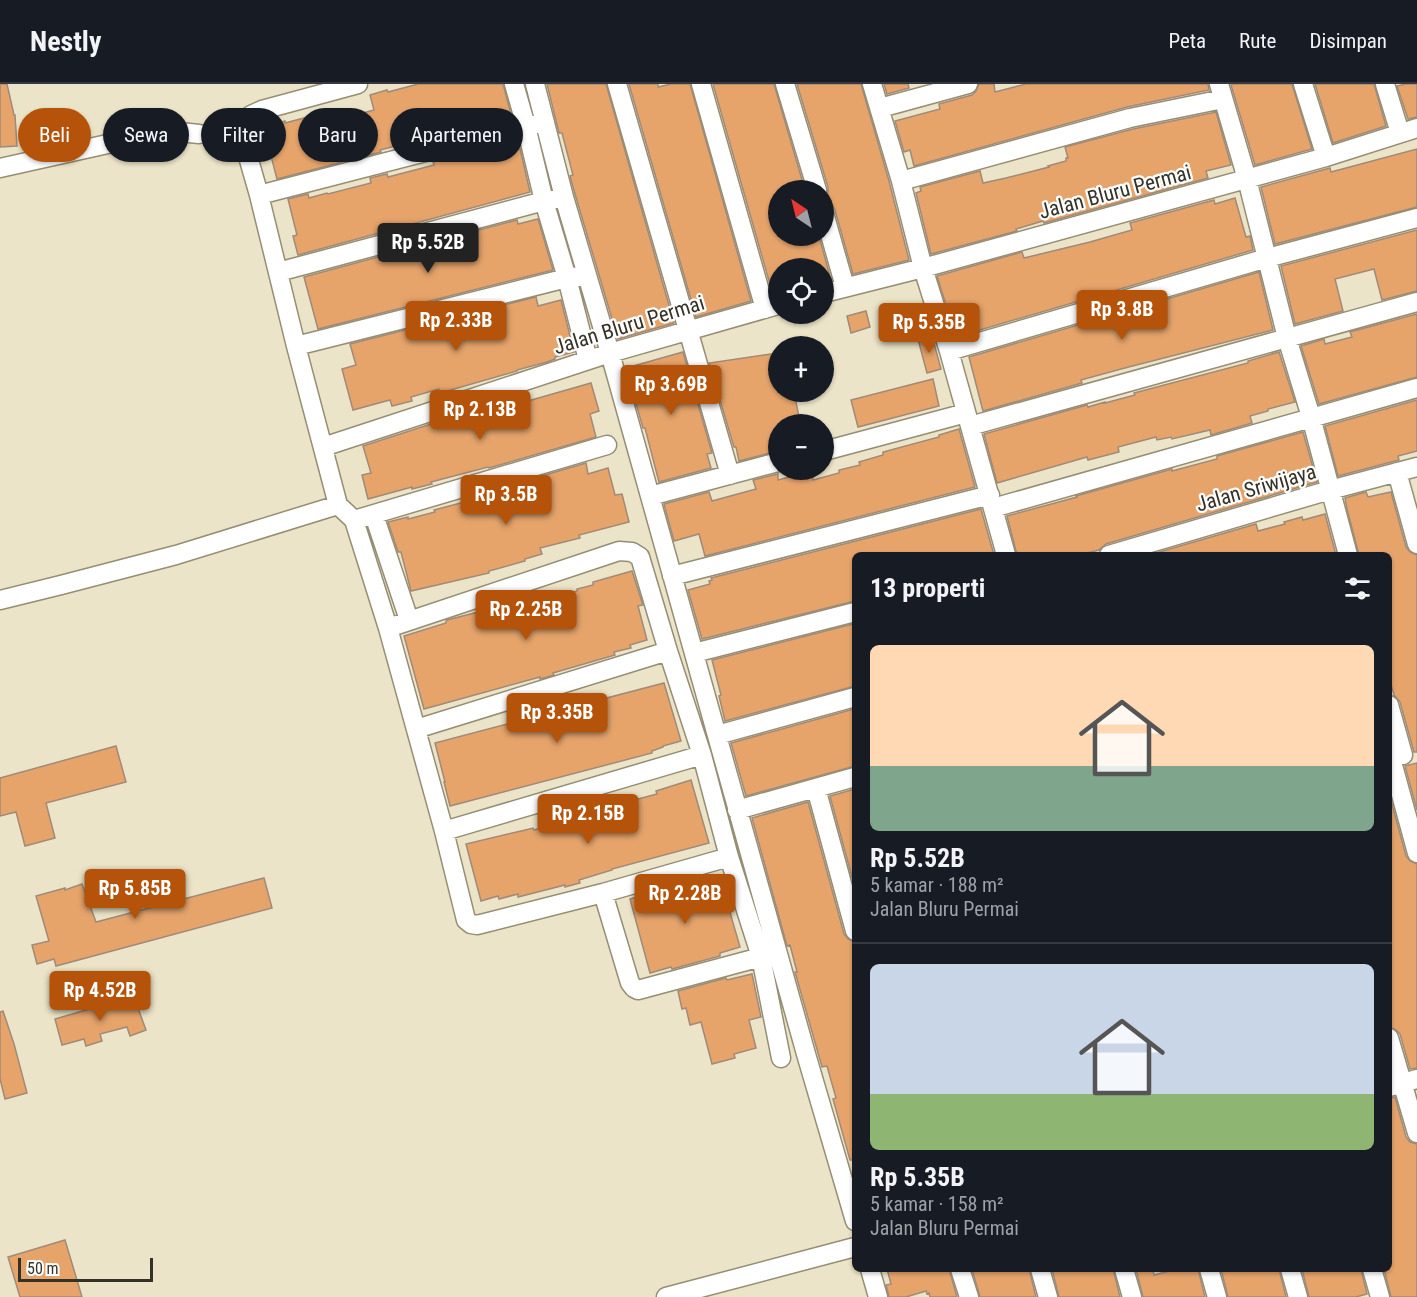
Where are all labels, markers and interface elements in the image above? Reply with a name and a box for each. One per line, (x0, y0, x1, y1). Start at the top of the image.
text: Nestly (30, 25, 101, 58)
text: Peta (1168, 29, 1206, 53)
text: Rute (1239, 29, 1276, 53)
text: Disimpan (1309, 29, 1387, 53)
chip: Beli (18, 108, 91, 162)
chip: Sewa (103, 108, 189, 162)
chip: Filter (201, 108, 286, 162)
chip: Baru (298, 108, 378, 162)
chip: Apartemen (390, 108, 523, 162)
street label: Jalan Bluru Permai (1036, 160, 1194, 224)
north arrow (768, 180, 834, 246)
map controls (768, 180, 834, 480)
pin: Rp 5.52B (366, 223, 490, 274)
text: Rp 5.52B (392, 230, 464, 254)
button: locate (768, 258, 834, 324)
pin: Rp 3.8B (1067, 290, 1177, 341)
street label: Jalan Bluru Permai (551, 291, 707, 359)
text: Rp 3.8B (1091, 297, 1153, 321)
pin: Rp 2.33B (394, 301, 518, 352)
pin: Rp 5.35B (867, 303, 991, 354)
text: Rp 2.33B (420, 308, 492, 332)
text: Rp 5.35B (893, 310, 965, 334)
button: + (768, 336, 834, 402)
pin: Rp 3.69B (609, 365, 733, 416)
text: Rp 3.69B (635, 372, 707, 396)
pin: Rp 2.13B (418, 390, 542, 441)
text: Rp 2.13B (444, 397, 516, 421)
button: − (768, 414, 834, 480)
street label: Jalan Sriwijaya (1193, 459, 1319, 517)
pin: Rp 3.5B (451, 475, 561, 526)
text: Rp 3.5B (475, 482, 537, 506)
icon: filters (1341, 572, 1374, 605)
text: 13 properti (870, 573, 985, 603)
pin: Rp 2.25B (464, 590, 588, 641)
text: Rp 2.25B (490, 597, 562, 621)
icon: home (1068, 684, 1176, 792)
pin: Rp 3.35B (495, 693, 619, 744)
text: Rp 3.35B (521, 700, 593, 724)
pin: Rp 2.15B (526, 794, 650, 845)
text: Rp 2.15B (552, 801, 624, 825)
text: Rp 5.52B (870, 843, 965, 873)
pin: Rp 5.85B (73, 869, 197, 920)
text: 5 kamar · 188 m² (870, 873, 1004, 897)
pin: Rp 2.28B (623, 874, 747, 925)
text: Rp 5.85B (99, 876, 171, 900)
text: Rp 2.28B (649, 881, 721, 905)
text: Jalan Bluru Permai (870, 897, 1019, 921)
pin: Rp 4.52B (38, 971, 162, 1022)
text: Rp 4.52B (64, 978, 136, 1002)
icon: home (1068, 1003, 1176, 1111)
text: Rp 5.35B (870, 1162, 965, 1192)
text: 5 kamar · 158 m² (870, 1192, 1004, 1216)
text: Jalan Bluru Permai (870, 1216, 1019, 1240)
scale bar (18, 1255, 153, 1282)
text: 50 m (27, 1259, 59, 1278)

